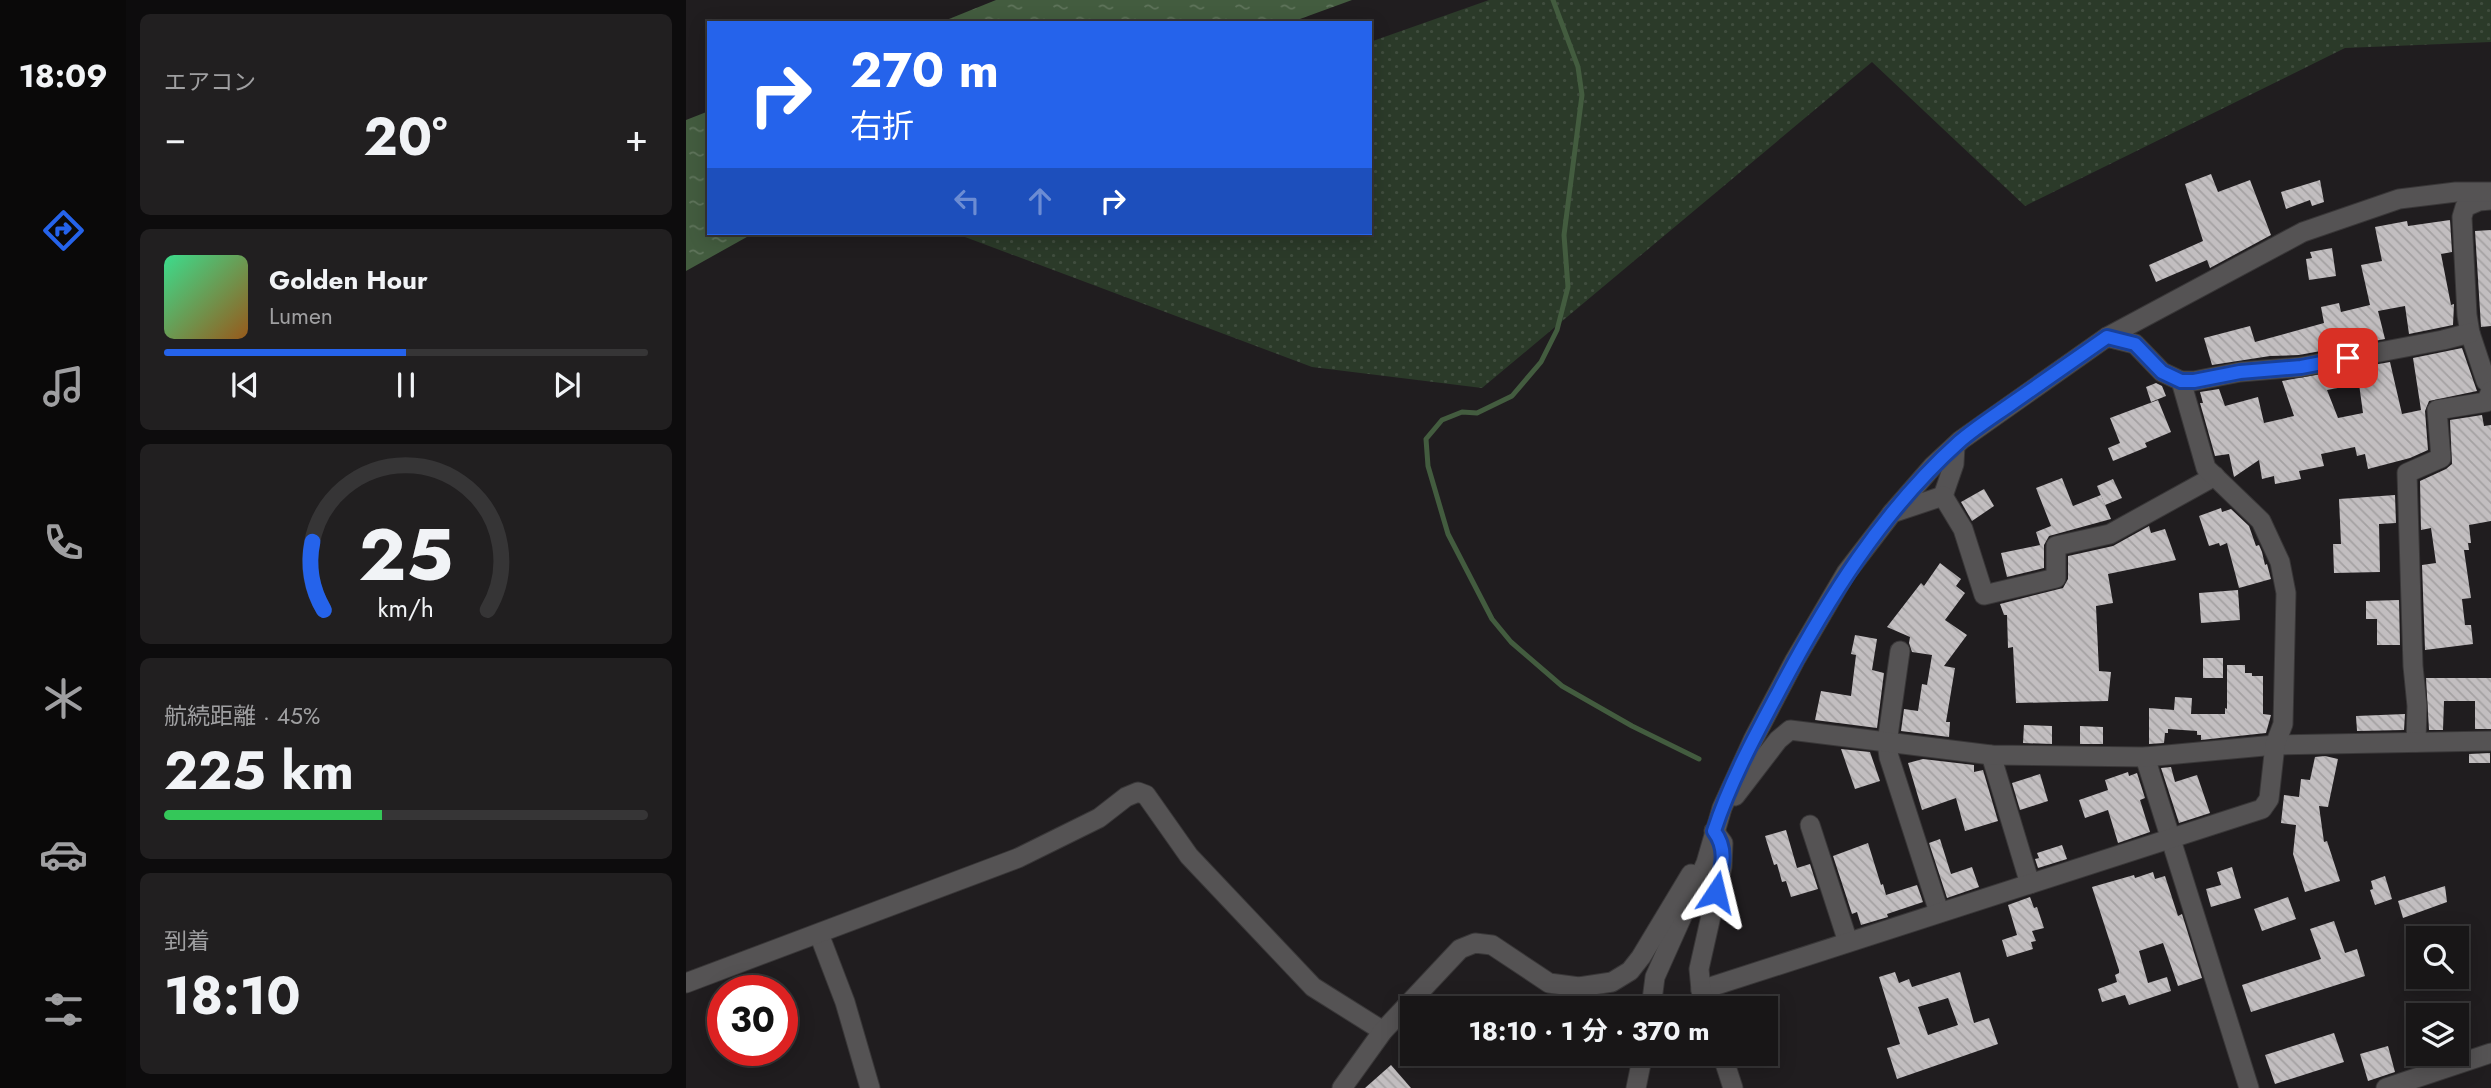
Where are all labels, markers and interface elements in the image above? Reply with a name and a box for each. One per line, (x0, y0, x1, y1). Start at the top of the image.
text: 270 m (850, 35, 999, 105)
icon: right (735, 49, 826, 140)
text: 18:09 (18, 53, 108, 99)
text: エアコン (164, 65, 256, 99)
text: 20° (364, 99, 448, 175)
text: 右折 (850, 103, 914, 149)
text: − (164, 110, 186, 165)
text: + (625, 110, 648, 165)
icon: left (948, 182, 986, 220)
icon: ahead (1021, 182, 1059, 220)
icon: right (1094, 182, 1132, 220)
icon: directions (39, 206, 88, 255)
text: Golden Hour (269, 261, 428, 299)
text: Lumen (269, 299, 333, 333)
pin (2318, 328, 2378, 388)
icon: arrive (2329, 339, 2367, 377)
icon: music (39, 362, 88, 411)
icon: previous (226, 366, 264, 404)
icon: pause (387, 366, 425, 404)
icon: next (548, 366, 586, 404)
text: 25 (359, 502, 453, 607)
icon: phone (39, 518, 88, 567)
text: km/h (378, 590, 434, 626)
icon: climate (39, 674, 88, 723)
text: 航続距離 · 45% (164, 699, 320, 733)
text: 225 km (164, 733, 354, 809)
icon: car (39, 830, 88, 879)
position arrow (1679, 855, 1753, 929)
text: 到着 (164, 924, 210, 958)
map controls (2406, 926, 2469, 1066)
button: search (2406, 926, 2469, 989)
text: 18:10 (164, 958, 301, 1034)
speed limit sign: 30 (707, 975, 798, 1066)
icon: filters (39, 985, 88, 1034)
button: layers (2406, 1003, 2469, 1066)
text: 18:10 · 1 分 · 370 m (1468, 1012, 1710, 1050)

